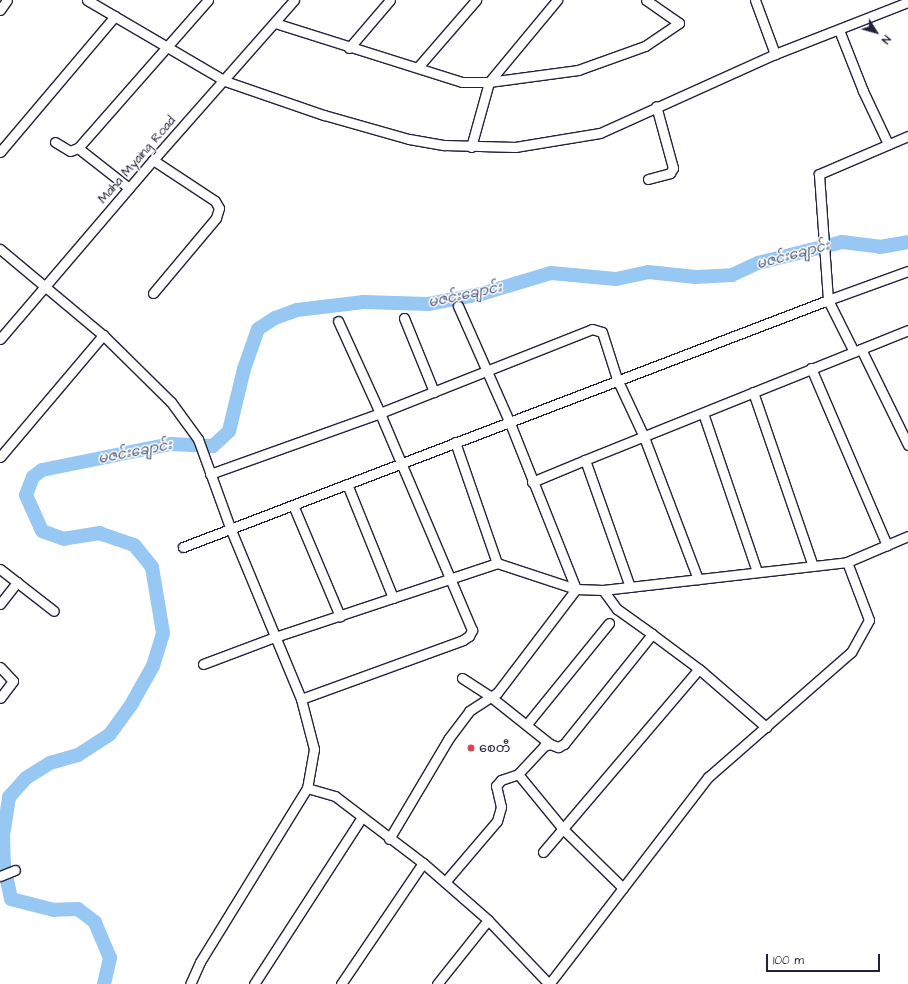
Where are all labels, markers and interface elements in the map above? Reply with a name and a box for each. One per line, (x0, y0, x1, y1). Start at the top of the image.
north arrow (856, 12, 896, 52)
text: N (878, 32, 894, 47)
street label: Maha Myaing Road (95, 113, 179, 207)
water label: မဇင်းချောင်း (755, 237, 831, 273)
water label: မဇင်းချောင်း (427, 279, 503, 311)
water label: မဇင်းချောင်း (97, 437, 173, 467)
place label: စေတီ (479, 740, 510, 756)
marker: စေတီ (466, 743, 476, 753)
scale bar (768, 946, 882, 972)
text: 100 m (773, 952, 804, 969)

